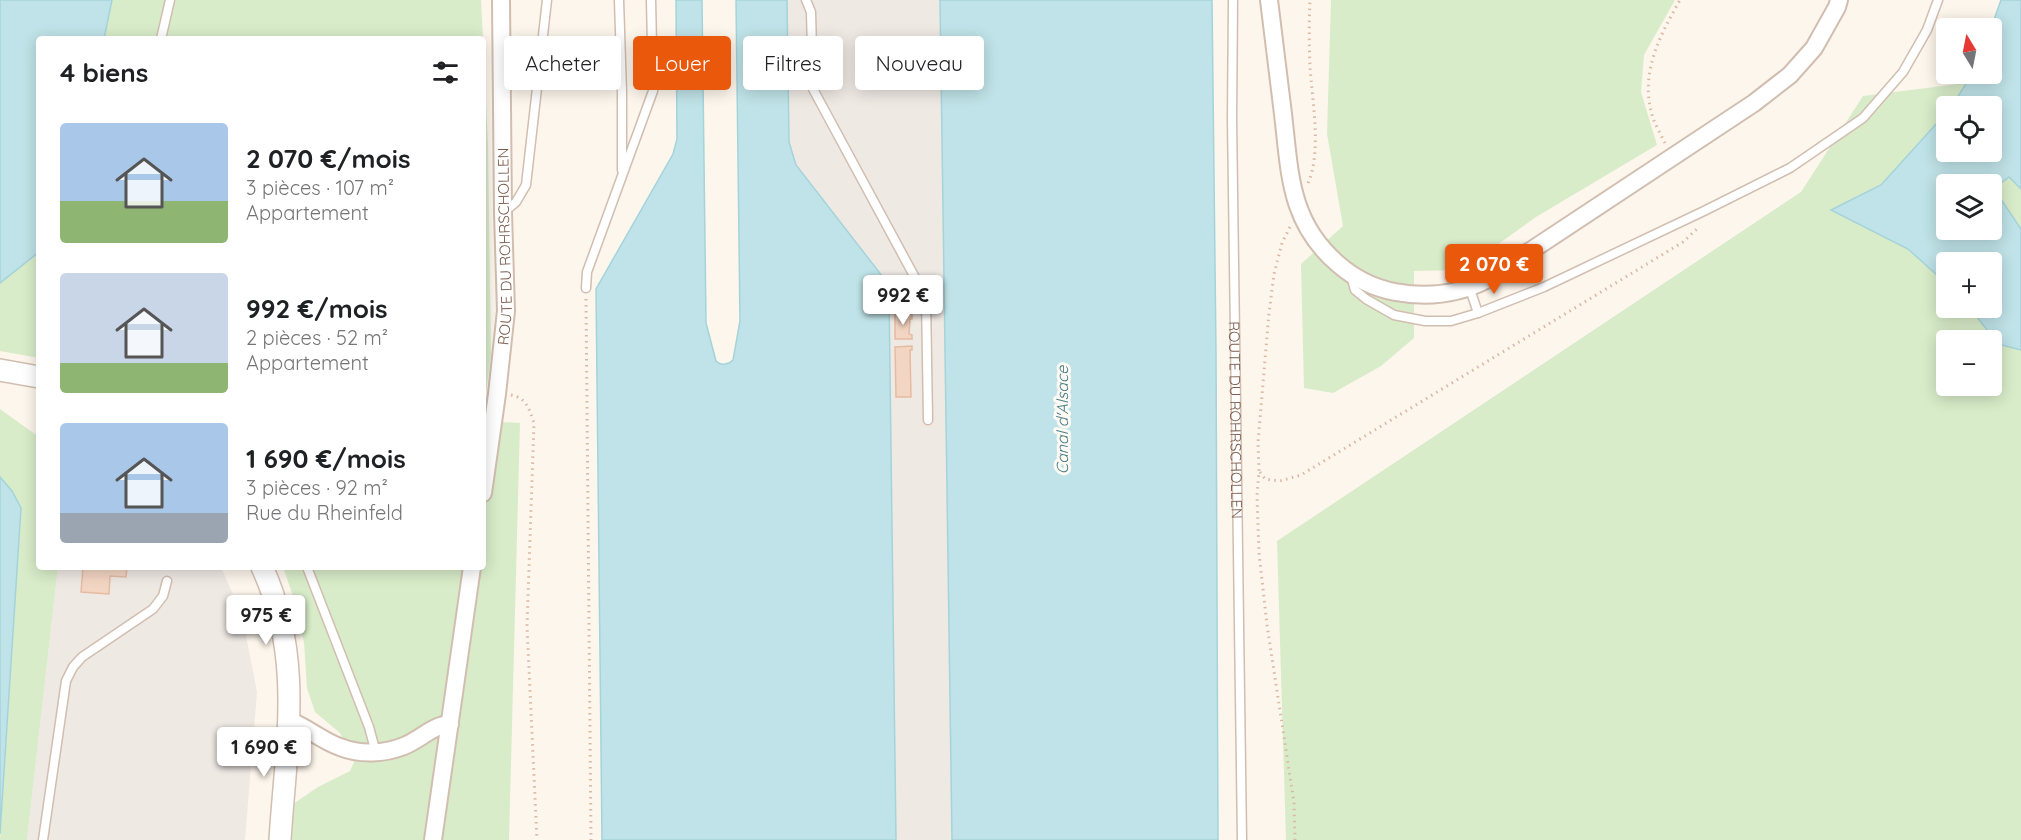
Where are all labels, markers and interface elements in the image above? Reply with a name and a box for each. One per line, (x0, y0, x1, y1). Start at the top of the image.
north arrow (1936, 18, 2002, 84)
map controls (1936, 18, 2002, 396)
chip: Acheter (504, 36, 621, 90)
chip: Louer (633, 36, 731, 90)
chip: Filtres (743, 36, 843, 90)
chip: Nouveau (855, 36, 984, 90)
text: 4 biens (60, 56, 148, 89)
icon: filters (429, 56, 462, 89)
button: locate (1936, 96, 2002, 162)
text: 2 070 €/mois (246, 142, 410, 175)
icon: home (108, 147, 180, 219)
street label: ROUTE DU ROHRSCHOLLEN (493, 148, 516, 346)
button: layers (1936, 174, 2002, 240)
text: 3 pièces · 107 m² (246, 175, 394, 200)
text: Appartement (246, 200, 369, 225)
pin: 2 070 € (1439, 244, 1549, 295)
text: 2 070 € (1459, 251, 1529, 276)
button: + (1936, 252, 2002, 318)
pin: 992 € (861, 275, 945, 326)
text: 992 € (877, 282, 929, 307)
text: 992 €/mois (246, 292, 388, 325)
icon: home (108, 297, 180, 369)
street label: ROUTE DU ROHRSCHOLLEN (1225, 321, 1247, 519)
text: 2 pièces · 52 m² (246, 325, 388, 350)
button: − (1936, 330, 2002, 396)
text: Appartement (246, 350, 369, 375)
water label: Canal d'Alsace (1052, 365, 1072, 474)
text: 1 690 €/mois (246, 442, 406, 475)
icon: home (108, 447, 180, 519)
text: 3 pièces · 92 m² (246, 475, 388, 500)
text: Rue du Rheinfeld (246, 500, 403, 525)
pin: 975 € (224, 595, 308, 646)
text: 975 € (240, 602, 292, 627)
pin: 1 690 € (209, 727, 319, 778)
text: 1 690 € (231, 734, 297, 759)

